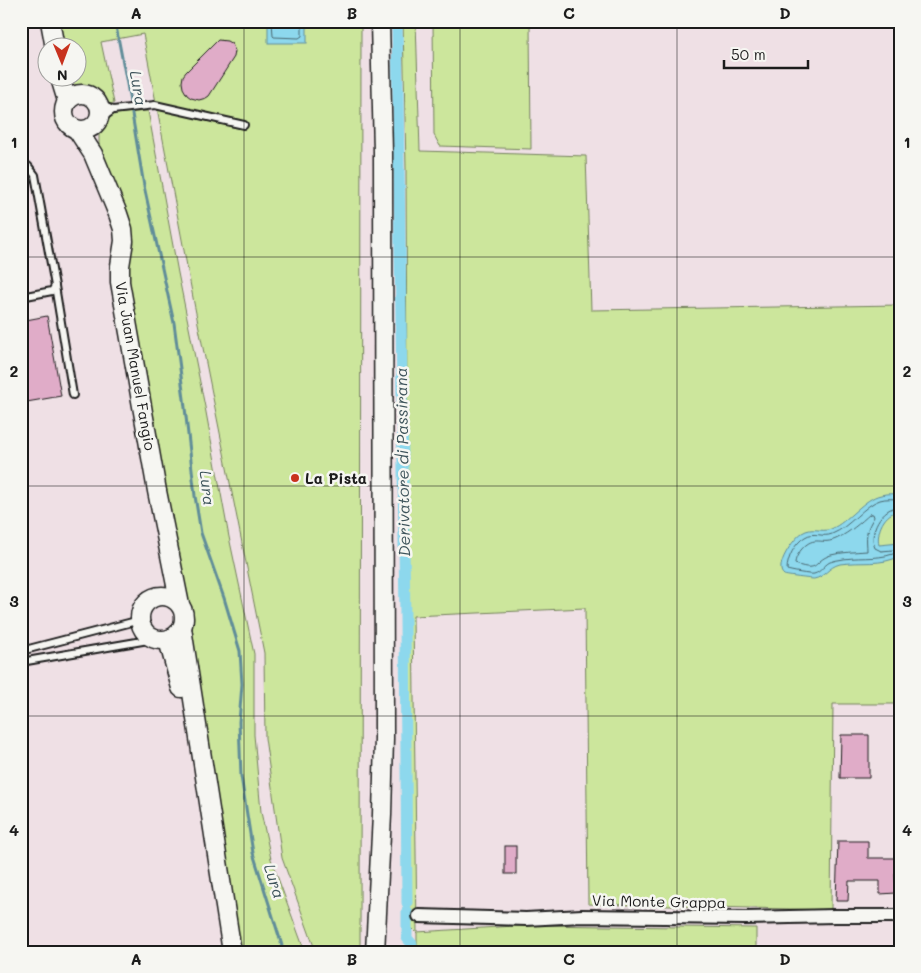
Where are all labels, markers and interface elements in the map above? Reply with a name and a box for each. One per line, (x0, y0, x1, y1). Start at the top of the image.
text: A (130, 2, 142, 23)
text: B (347, 2, 357, 23)
text: C (563, 2, 575, 23)
text: D (779, 2, 791, 23)
north arrow (38, 38, 88, 88)
scale bar (724, 38, 807, 70)
text: 50 m (731, 44, 766, 64)
text: N (57, 66, 68, 85)
water label: Lura (126, 69, 152, 107)
text: 1 (10, 131, 18, 152)
text: 1 (903, 131, 911, 152)
street label: Via Juan Manuel Fangio (111, 280, 161, 452)
text: 2 (10, 360, 19, 381)
text: 2 (903, 360, 912, 381)
water label: Derivatore di Passirana (390, 367, 414, 557)
place label: La Pista (305, 468, 367, 488)
water label: Lura (195, 469, 221, 507)
marker: La Pista (289, 472, 301, 484)
text: 3 (9, 590, 19, 611)
text: 3 (902, 590, 912, 611)
text: 4 (9, 819, 19, 840)
text: 4 (902, 819, 912, 840)
water label: Lura (260, 861, 290, 901)
street label: Via Monte Grappa (592, 890, 726, 912)
text: A (130, 948, 142, 969)
text: B (347, 948, 357, 969)
text: C (563, 948, 575, 969)
text: D (779, 948, 791, 969)

